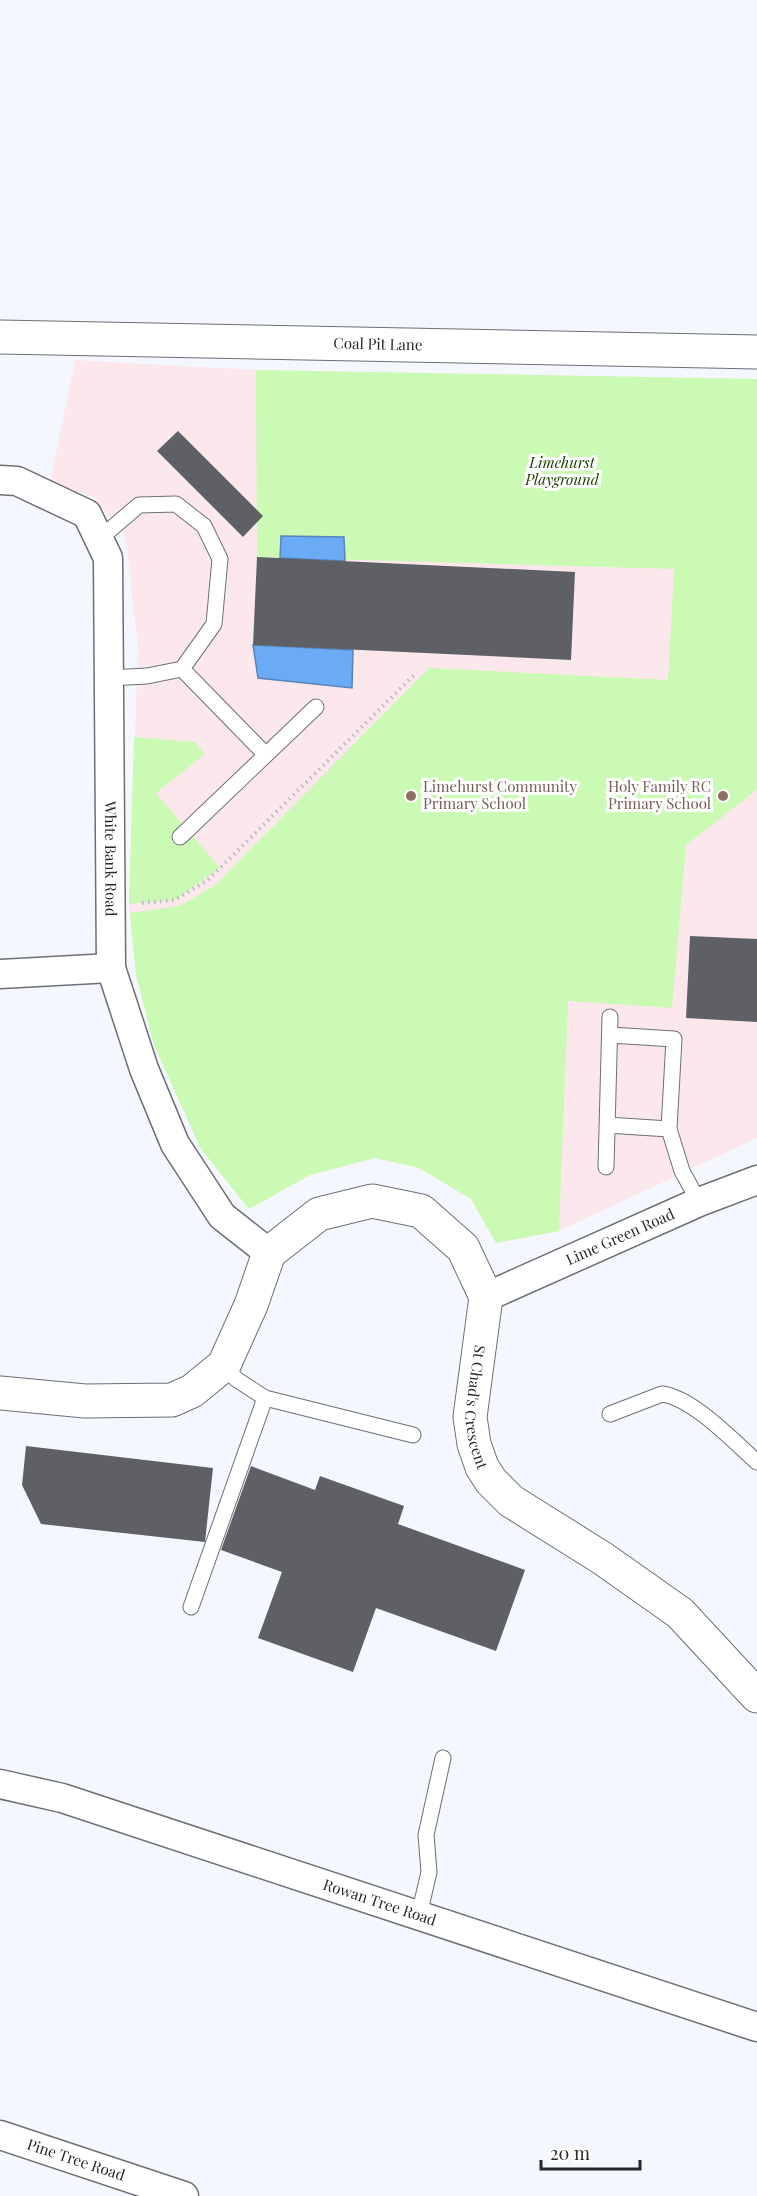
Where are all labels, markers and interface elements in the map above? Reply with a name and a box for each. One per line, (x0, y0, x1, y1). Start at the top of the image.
street label: Coal Pit Lane (333, 333, 423, 354)
park label: Limehurst Playground (524, 452, 600, 489)
place label: Limehurst Community Primary School (423, 776, 577, 813)
place label: Holy Family RC Primary School (608, 776, 711, 813)
marker: Limehurst Community Primary School (404, 789, 418, 803)
marker: Holy Family RC Primary School (716, 789, 730, 803)
street label: White Bank Road (101, 800, 122, 917)
street label: Lime Green Road (562, 1203, 678, 1269)
street label: St Chad's Crescent (461, 1344, 493, 1472)
street label: Rowan Tree Road (321, 1874, 439, 1930)
scale bar (541, 2133, 640, 2171)
street label: Pine Tree Road (25, 2134, 128, 2185)
text: 20 m (550, 2141, 590, 2165)

